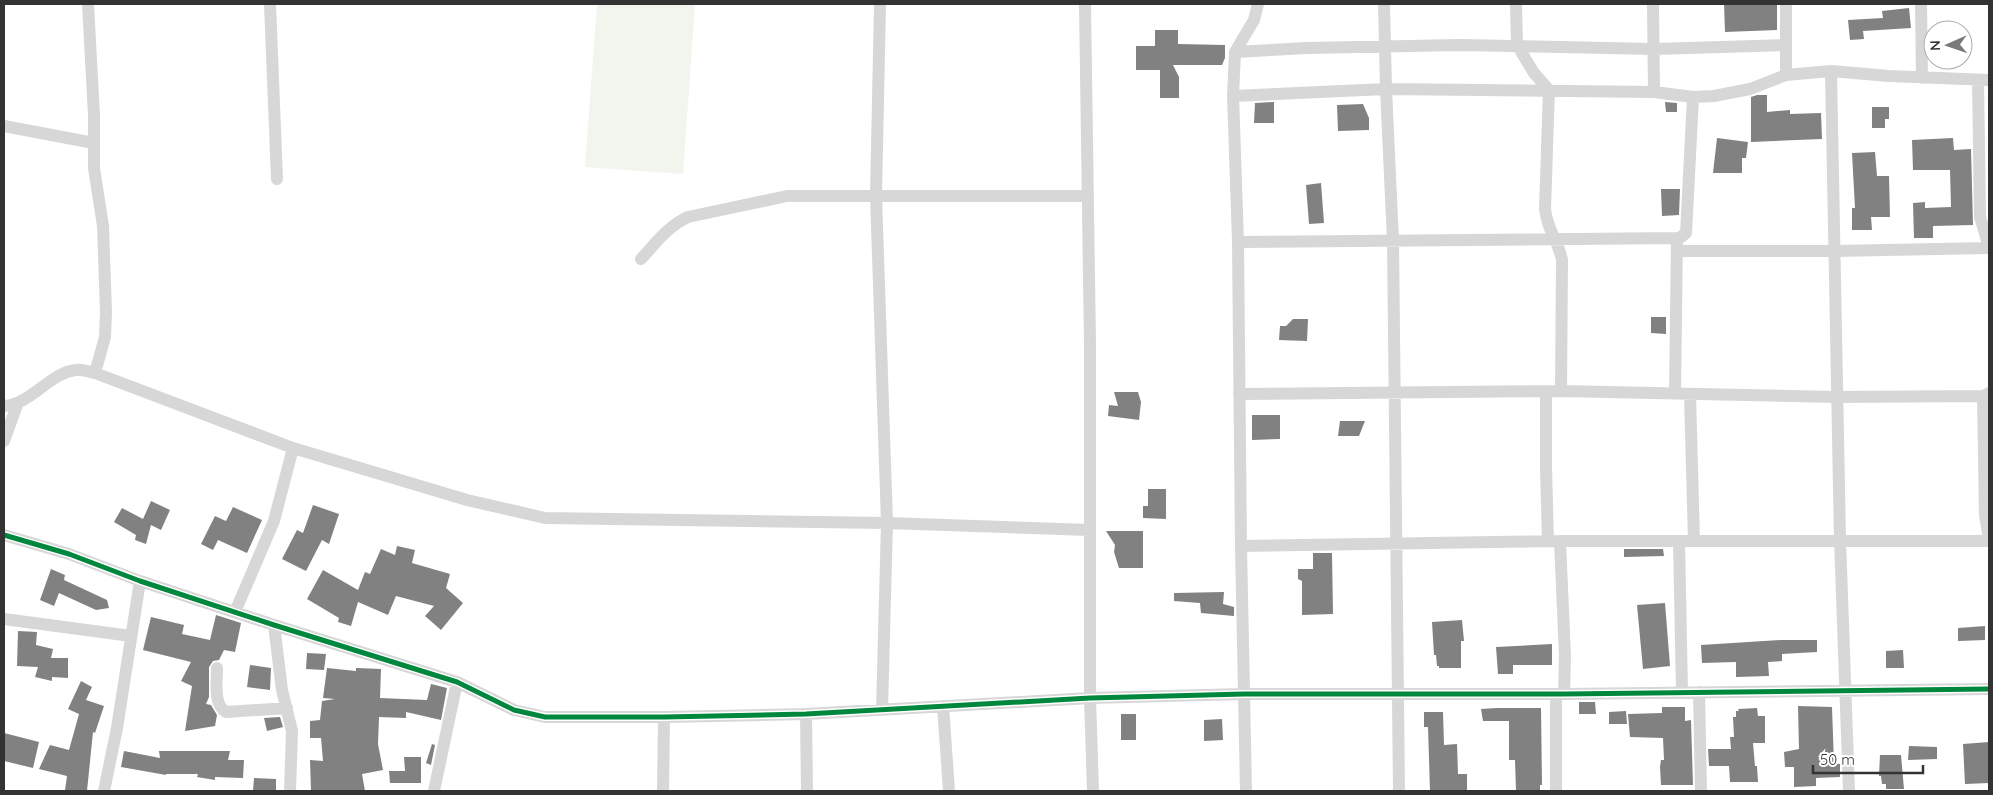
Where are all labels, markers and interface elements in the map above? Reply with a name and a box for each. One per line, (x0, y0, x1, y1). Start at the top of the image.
north arrow (1923, 20, 1973, 70)
text: N (1926, 40, 1944, 51)
scale bar (1813, 742, 1923, 774)
text: 50 m (1820, 750, 1855, 769)

